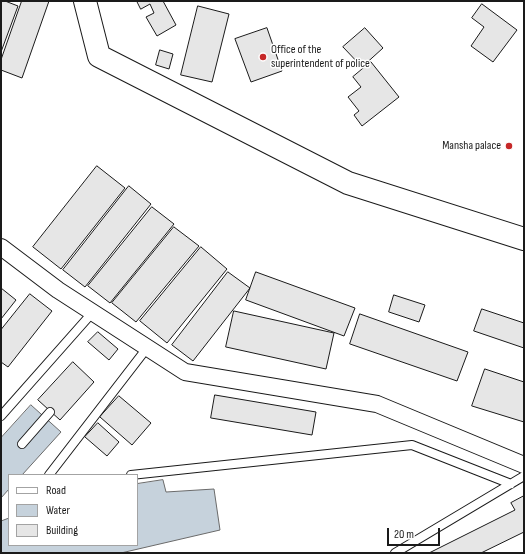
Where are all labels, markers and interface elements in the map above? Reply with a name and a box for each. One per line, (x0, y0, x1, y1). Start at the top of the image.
place label: Office of the superintendent of police (271, 43, 370, 71)
marker: Office of the superintendent of police (258, 52, 268, 62)
place label: Mansha palace (442, 139, 501, 153)
marker: Mansha palace (504, 141, 514, 151)
legend (8, 474, 138, 546)
text: Road (46, 483, 66, 498)
text: Water (46, 503, 70, 518)
scale bar (389, 520, 442, 546)
text: Building (46, 523, 78, 538)
text: 20 m (394, 527, 414, 542)

